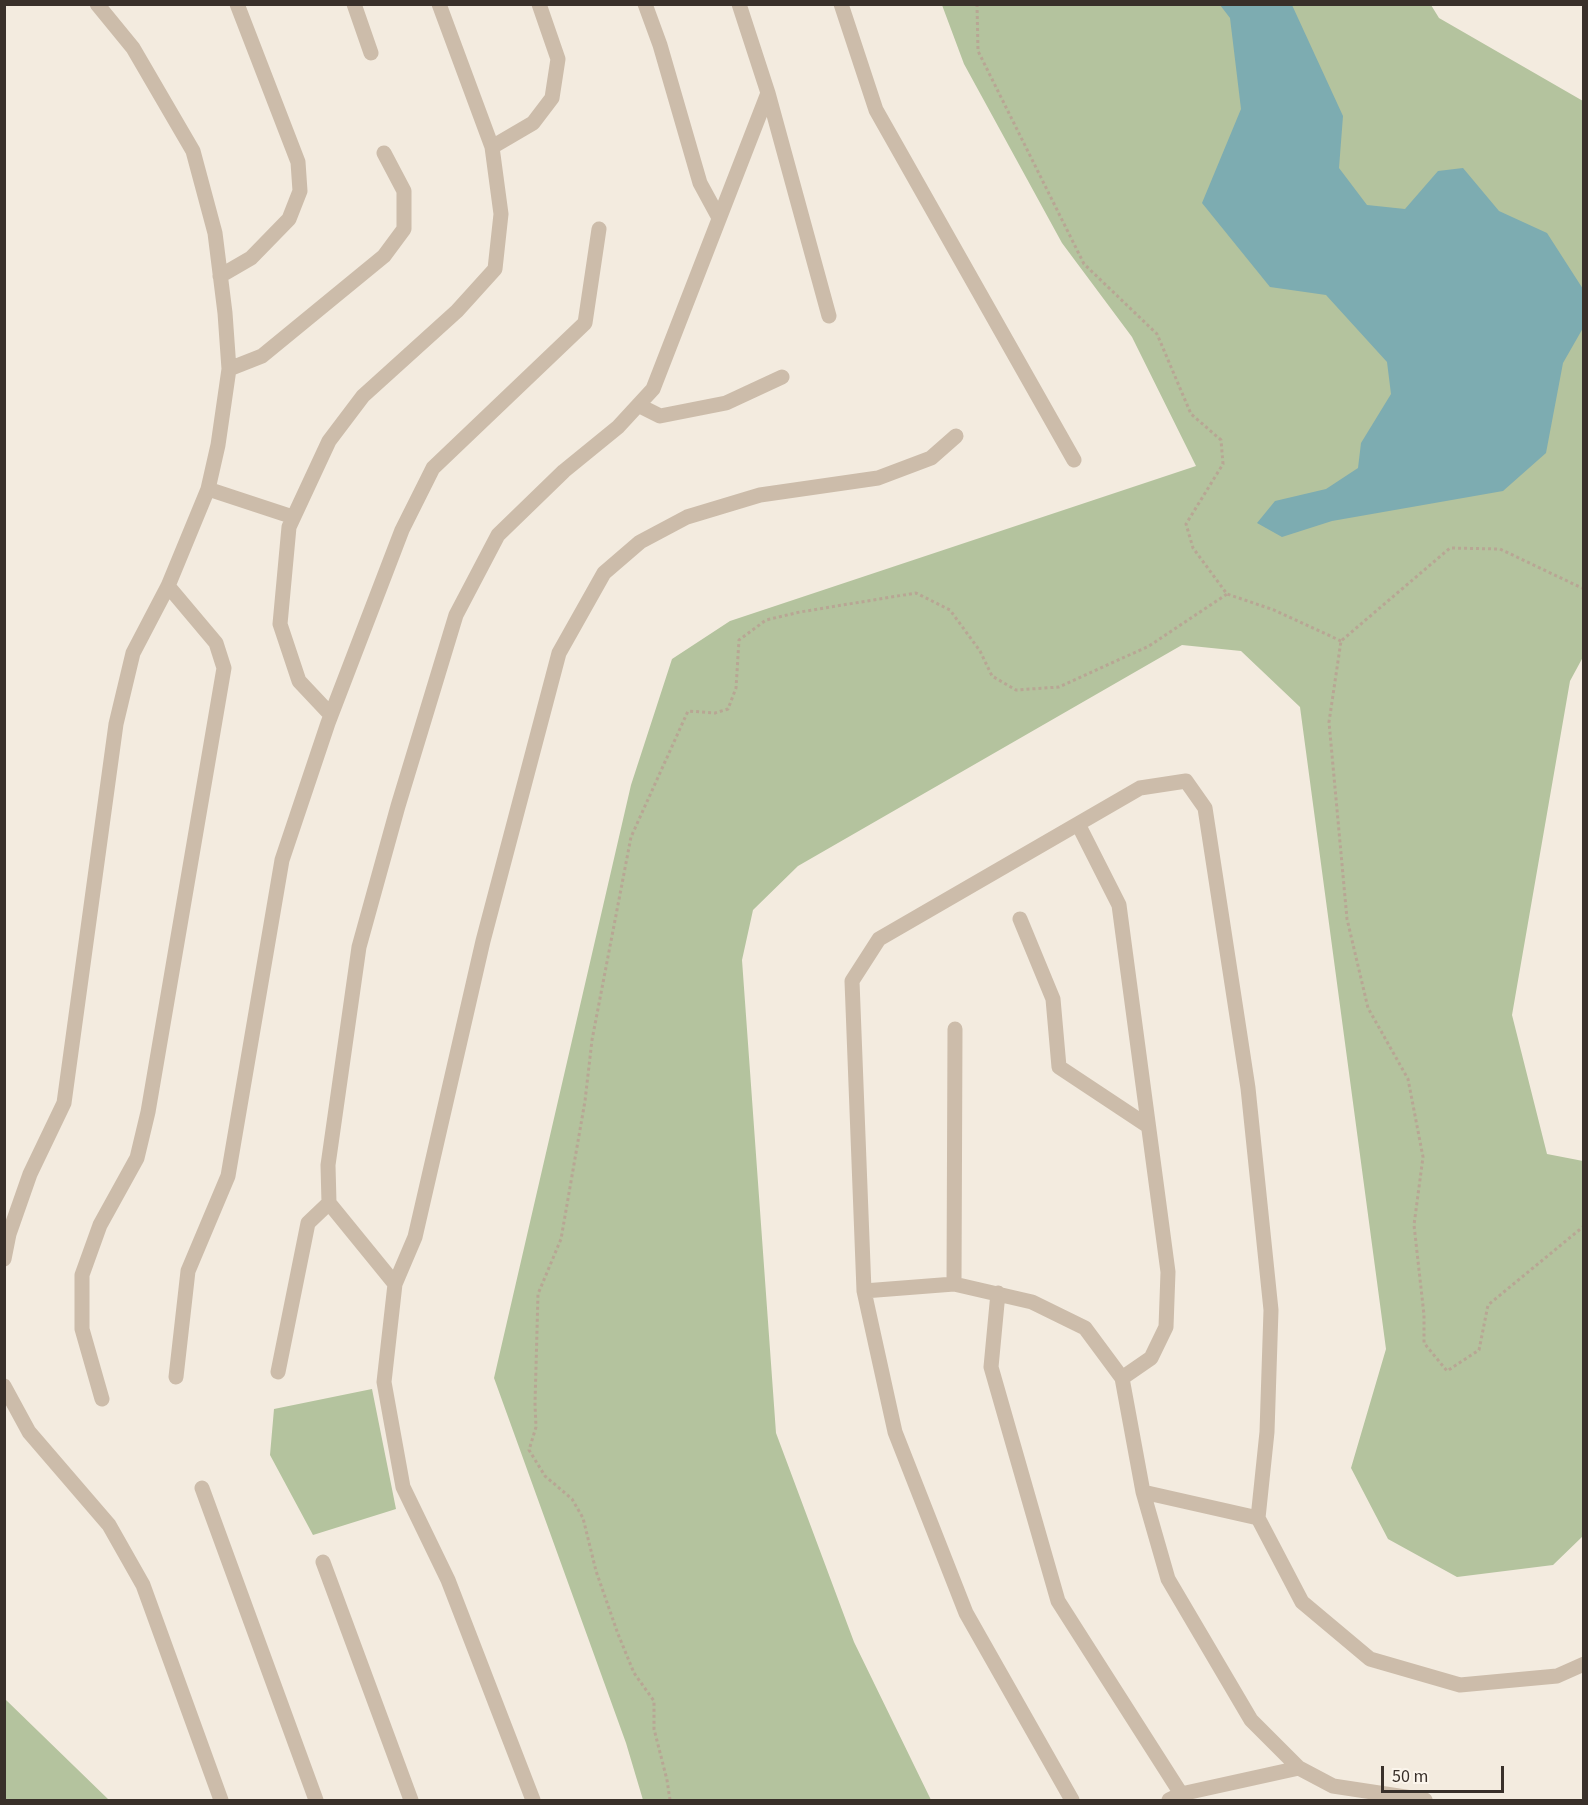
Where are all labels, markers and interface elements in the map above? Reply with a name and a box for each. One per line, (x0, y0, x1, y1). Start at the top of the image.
scale bar (1384, 1754, 1507, 1792)
text: 50 m (1392, 1764, 1428, 1789)

